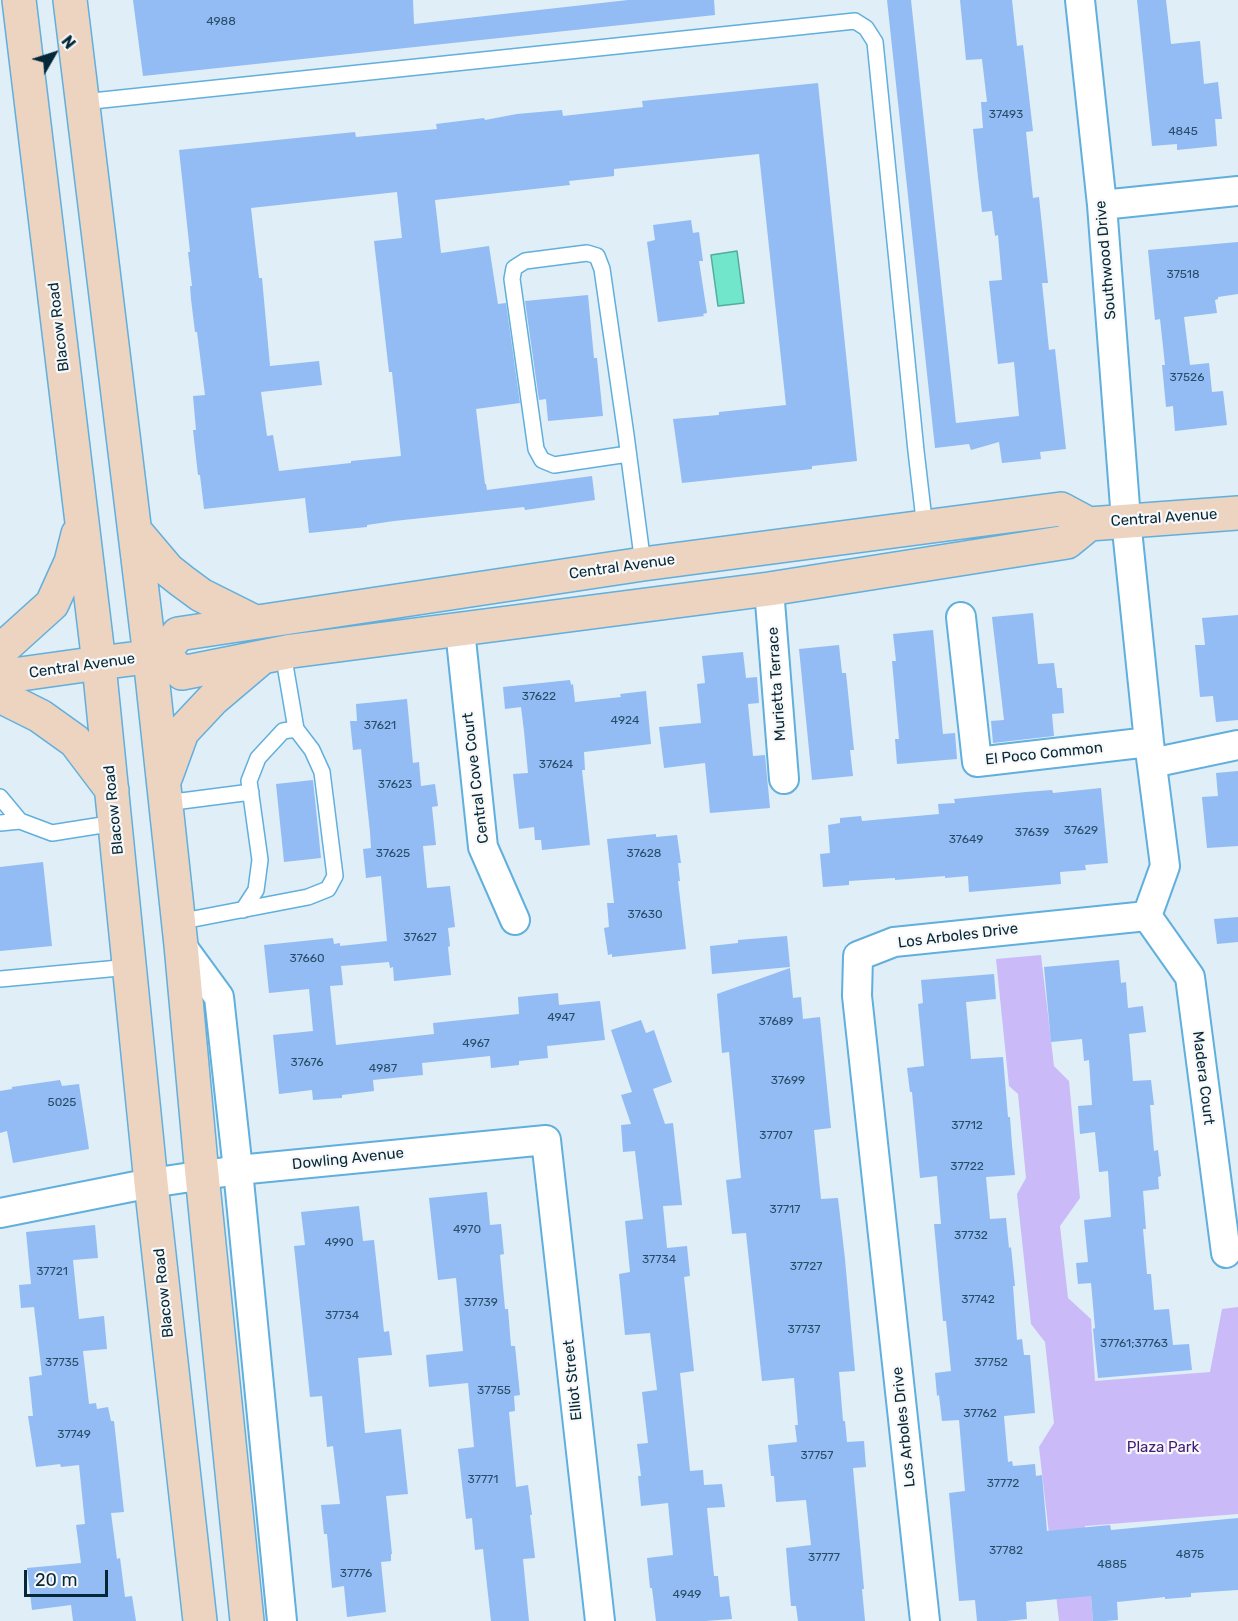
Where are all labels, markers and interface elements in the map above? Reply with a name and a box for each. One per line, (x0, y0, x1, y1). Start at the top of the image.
house number: 4988 (206, 15, 236, 29)
north arrow (24, 24, 84, 84)
text: N (57, 32, 79, 53)
house number: 37493 (989, 108, 1023, 122)
house number: 4845 (1168, 125, 1198, 139)
street label: Southwood Drive (1092, 200, 1120, 320)
house number: 37518 (1166, 268, 1200, 282)
street label: Blacow Road (45, 281, 73, 373)
house number: 37526 (1170, 371, 1204, 385)
street label: Central Avenue (1110, 505, 1218, 531)
street label: Central Avenue (568, 551, 676, 583)
street label: Murietta Terrace (764, 626, 790, 742)
street label: Central Avenue (28, 650, 136, 682)
house number: 37622 (522, 690, 556, 704)
street label: Central Cove Court (459, 711, 493, 845)
house number: 4924 (611, 714, 639, 728)
house number: 37621 (364, 719, 396, 733)
street label: El Poco Common (984, 739, 1104, 769)
house number: 37624 (539, 758, 573, 772)
street label: Blacow Road (100, 764, 128, 856)
house number: 37623 (378, 778, 412, 792)
house number: 37629 (1064, 824, 1098, 838)
house number: 37639 (1015, 826, 1049, 840)
house number: 37649 (949, 833, 983, 847)
house number: 37625 (376, 847, 410, 861)
house number: 37628 (627, 847, 661, 861)
house number: 37630 (627, 908, 663, 922)
street label: Los Arboles Drive (897, 920, 1019, 952)
house number: 37627 (403, 931, 437, 945)
house number: 37660 (289, 952, 325, 966)
house number: 4947 (547, 1011, 575, 1025)
house number: 37689 (759, 1015, 793, 1029)
street label: Madera Court (1188, 1030, 1218, 1126)
house number: 4967 (462, 1037, 490, 1051)
house number: 37676 (291, 1056, 323, 1070)
house number: 4987 (369, 1062, 397, 1076)
house number: 37699 (771, 1074, 805, 1088)
house number: 5025 (48, 1096, 76, 1110)
house number: 37712 (951, 1119, 983, 1133)
house number: 37707 (759, 1129, 793, 1143)
street label: Dowling Avenue (291, 1144, 405, 1174)
house number: 37722 (950, 1160, 984, 1174)
house number: 37717 (770, 1203, 800, 1217)
house number: 4970 (453, 1223, 481, 1237)
house number: 37732 (954, 1229, 988, 1243)
house number: 4990 (324, 1236, 354, 1250)
street label: Blacow Road (150, 1247, 178, 1339)
house number: 37734 (642, 1253, 676, 1267)
house number: 37727 (790, 1260, 822, 1274)
house number: 37721 (36, 1265, 68, 1279)
house number: 37742 (961, 1293, 995, 1307)
house number: 37739 (464, 1296, 498, 1310)
house number: 37734 (325, 1309, 359, 1323)
house number: 37737 (788, 1323, 820, 1337)
house number: 37761;37763 (1100, 1337, 1168, 1351)
street label: Elliot Street (560, 1339, 586, 1421)
house number: 37735 (45, 1356, 79, 1370)
house number: 37752 (974, 1356, 1008, 1370)
street label: Los Arboles Drive (889, 1366, 919, 1488)
house number: 37755 (477, 1384, 511, 1398)
house number: 37762 (963, 1407, 997, 1421)
house number: 37749 (57, 1428, 91, 1442)
park label: Plaza Park (1127, 1439, 1199, 1457)
house number: 37757 (801, 1449, 833, 1463)
house number: 37771 (468, 1473, 498, 1487)
house number: 37772 (987, 1477, 1019, 1491)
house number: 37782 (989, 1544, 1023, 1558)
house number: 4875 (1176, 1548, 1204, 1562)
house number: 37777 (808, 1551, 840, 1565)
scale bar (27, 1558, 111, 1596)
house number: 4885 (1097, 1558, 1127, 1572)
house number: 37776 (340, 1567, 372, 1581)
text: 20 m (35, 1569, 77, 1591)
house number: 4949 (673, 1588, 701, 1602)

